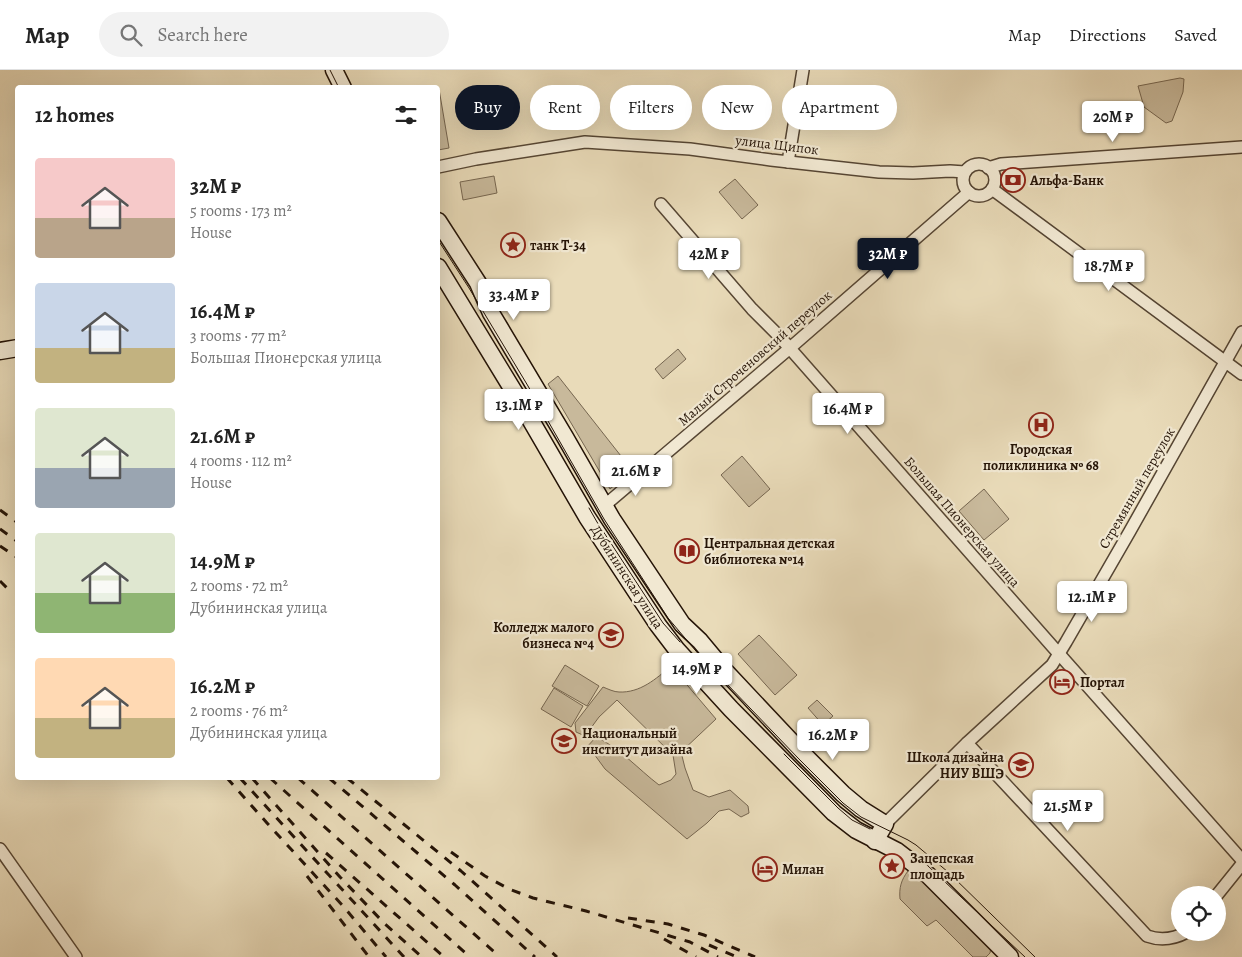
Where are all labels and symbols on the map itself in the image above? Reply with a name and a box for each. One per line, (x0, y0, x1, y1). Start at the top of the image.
pin: 20M ₽ (1078, 100, 1148, 143)
street label: улица Щипок (733, 130, 820, 160)
bank icon: Альфа-Банк (1000, 167, 1026, 193)
place label: Альфа-Банк (1029, 171, 1104, 190)
place icon: танк Т-34 (500, 232, 526, 258)
place label: танк Т-34 (530, 236, 586, 255)
pin: 42M ₽ (674, 238, 744, 280)
pin: 32M ₽ (853, 238, 923, 280)
pin: 18.7M ₽ (1063, 250, 1155, 292)
pin: 33.4M ₽ (468, 278, 560, 321)
street label: Малый Строченовский переулок (674, 286, 836, 430)
pin: 13.1M ₽ (473, 388, 565, 431)
pin: 16.4M ₽ (802, 392, 894, 435)
hospital icon: Городская поликлиника № 68 (1028, 412, 1054, 438)
street label: Стремянный переулок (1094, 424, 1180, 552)
place label: Городская поликлиника № 68 (983, 440, 1099, 475)
street label: Большая Пионерская улица (900, 452, 1025, 592)
pin: 21.6M ₽ (590, 454, 682, 497)
street label: Дубининская улица (586, 521, 668, 633)
place label: Центральная детская библиотека №14 (704, 534, 835, 569)
library icon: Центральная детская библиотека №14 (674, 538, 700, 564)
pin: 12.1M ₽ (1046, 580, 1138, 623)
place label: Колледж малого бизнеса №4 (493, 618, 594, 653)
school or university icon: Колледж малого бизнеса №4 (598, 622, 624, 648)
pin: 14.9M ₽ (651, 652, 743, 695)
hotel icon: Портал (1049, 669, 1075, 695)
place label: Портал (1080, 673, 1125, 692)
pin: 16.2M ₽ (787, 718, 879, 761)
place label: Национальный институт дизайна (582, 724, 693, 759)
school or university icon: Национальный институт дизайна (551, 728, 577, 754)
place label: Школа дизайна НИУ ВШЭ (907, 748, 1004, 783)
school or university icon: Школа дизайна НИУ ВШЭ (1008, 752, 1034, 778)
pin: 21.5M ₽ (1022, 790, 1114, 832)
place label: Зацепская площадь (910, 849, 974, 884)
place icon: Зацепская площадь (879, 853, 905, 879)
hotel icon: Милан (752, 856, 778, 882)
place label: Милан (782, 860, 824, 879)

